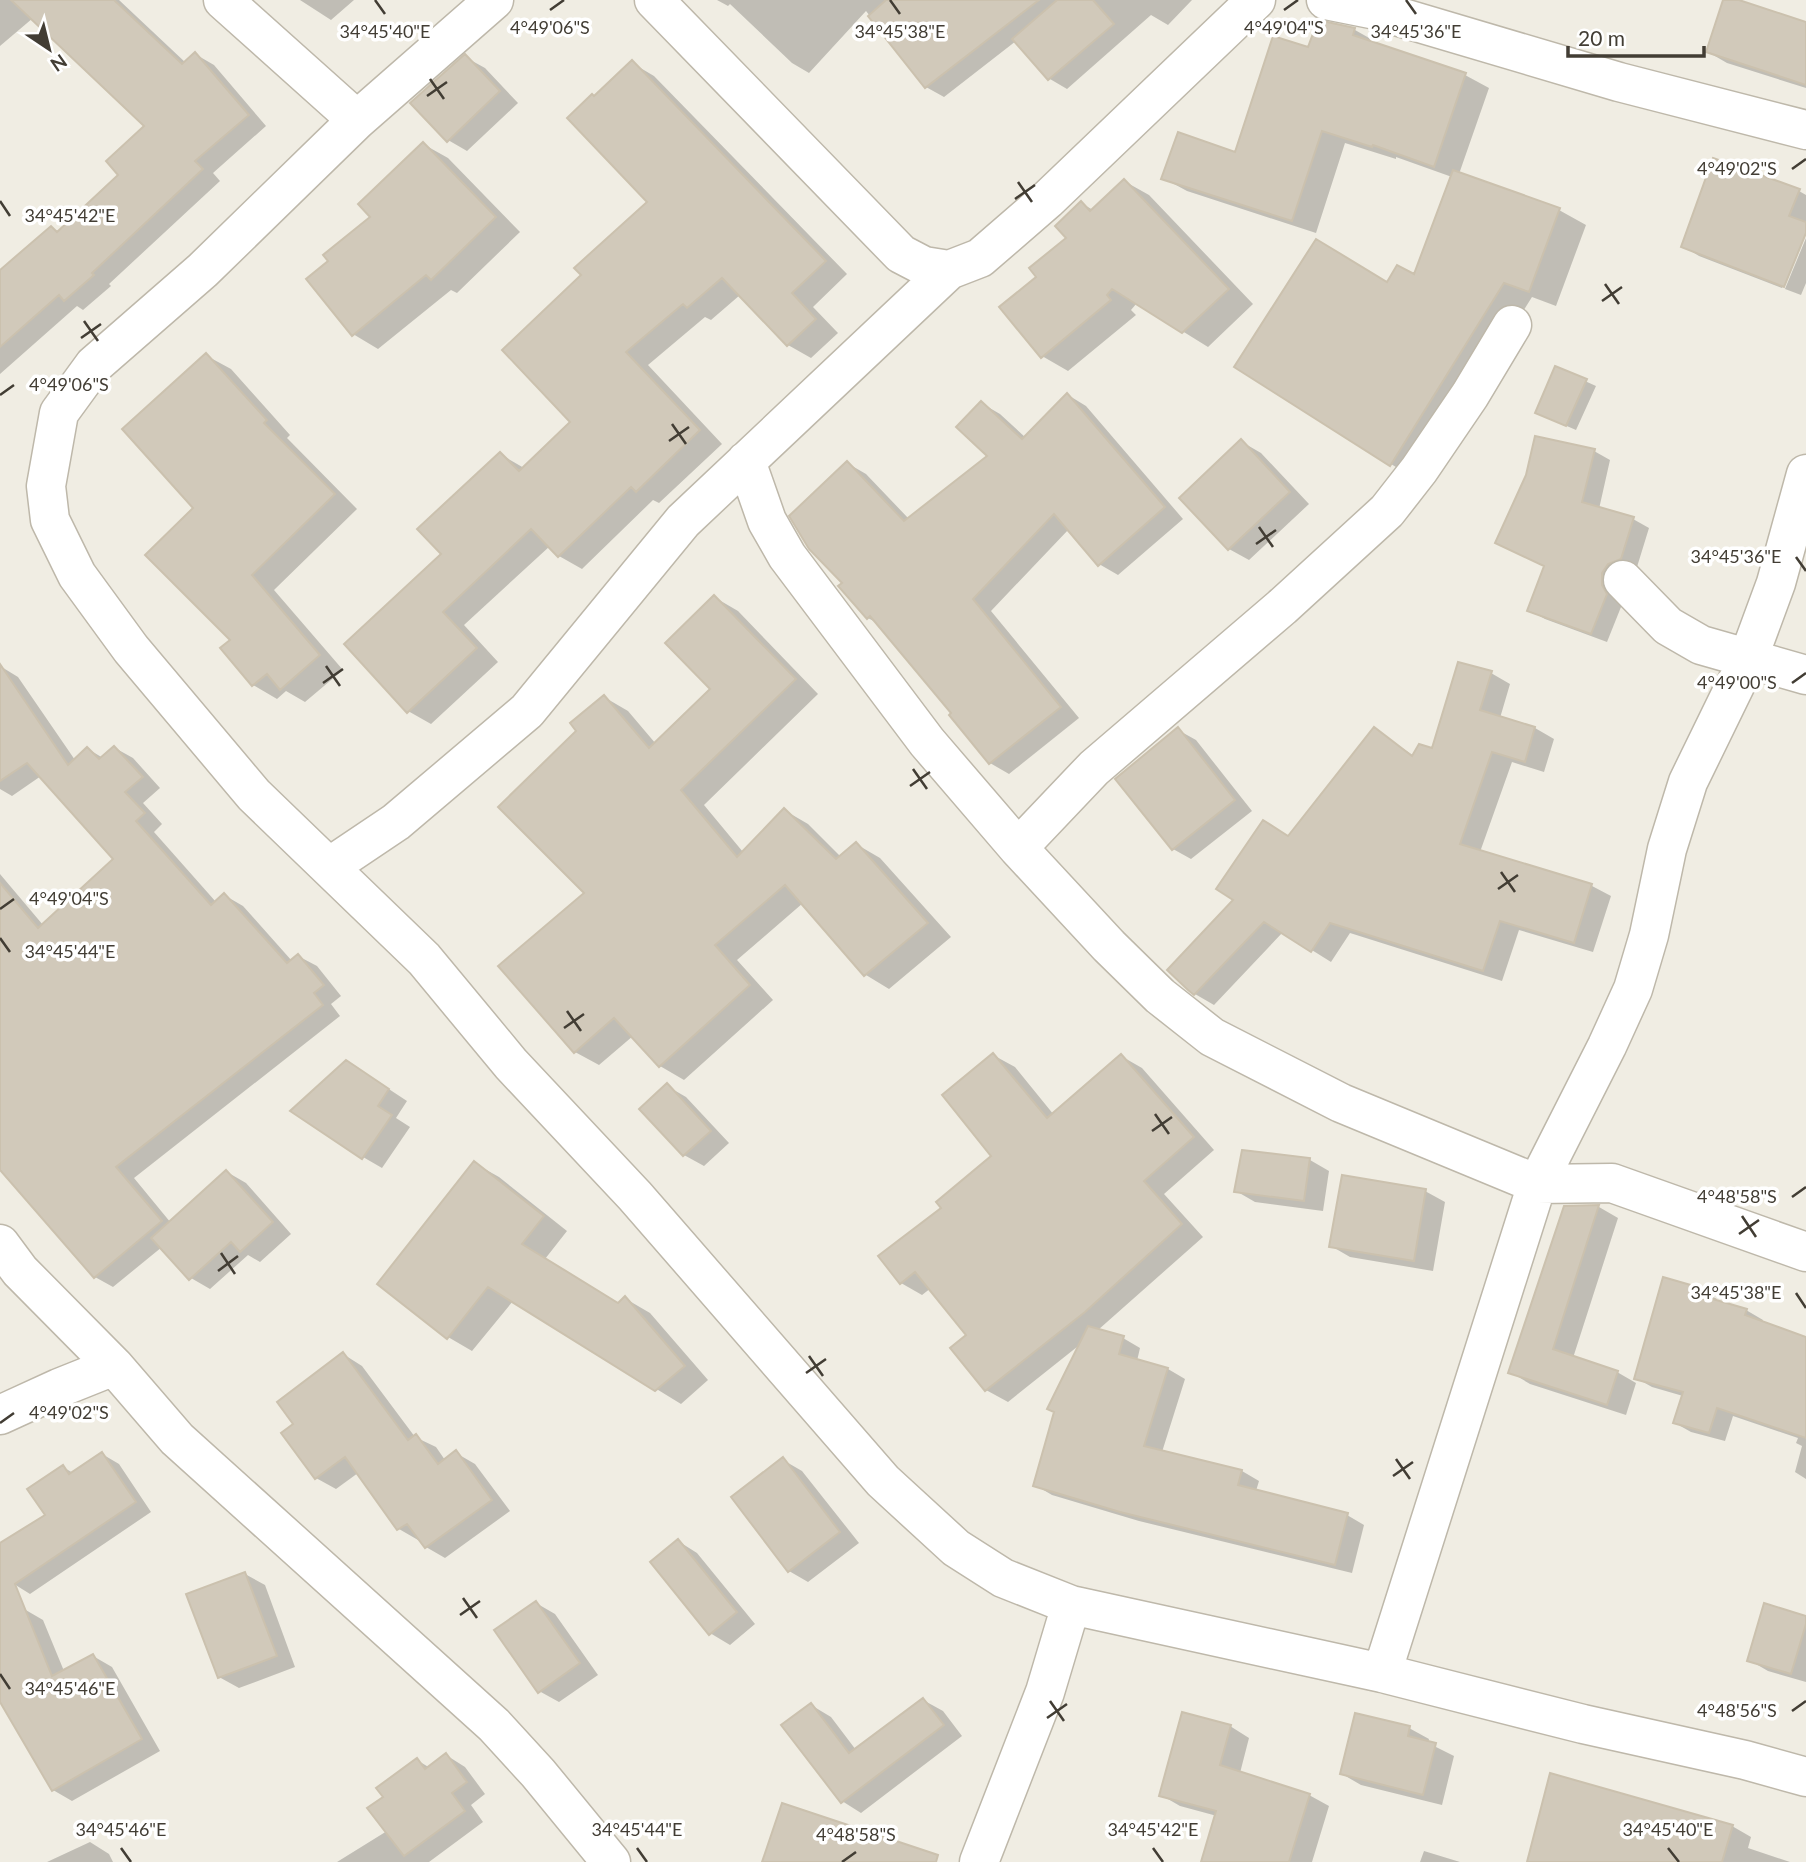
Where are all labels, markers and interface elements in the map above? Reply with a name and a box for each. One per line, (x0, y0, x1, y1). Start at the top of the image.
north arrow (14, 14, 84, 84)
scale bar (1568, 14, 1704, 58)
text: 4°49'06"S (510, 16, 590, 38)
text: 4°49'04"S (1244, 16, 1324, 38)
text: 34°45'40"E (340, 20, 430, 42)
text: 34°45'38"E (855, 20, 945, 42)
text: 34°45'36"E (1371, 20, 1461, 42)
text: 20 m (1578, 25, 1625, 50)
text: N (46, 50, 72, 77)
text: 4°49'02"S (1697, 157, 1777, 179)
text: 34°45'42"E (25, 204, 115, 226)
text: 4°49'06"S (29, 373, 109, 395)
text: 34°45'36"E (1691, 545, 1781, 567)
text: 4°49'00"S (1697, 671, 1777, 693)
text: 4°49'04"S (29, 887, 109, 909)
text: 34°45'44"E (25, 940, 115, 962)
text: 4°48'58"S (1697, 1185, 1777, 1207)
text: 34°45'38"E (1691, 1281, 1781, 1303)
text: 4°49'02"S (29, 1401, 109, 1423)
text: 34°45'46"E (25, 1677, 115, 1699)
text: 4°48'56"S (1697, 1699, 1777, 1721)
text: 34°45'46"E (76, 1818, 166, 1840)
text: 34°45'44"E (592, 1818, 682, 1840)
text: 34°45'42"E (1108, 1818, 1198, 1840)
text: 34°45'40"E (1623, 1818, 1713, 1840)
text: 4°48'58"S (816, 1823, 896, 1845)

